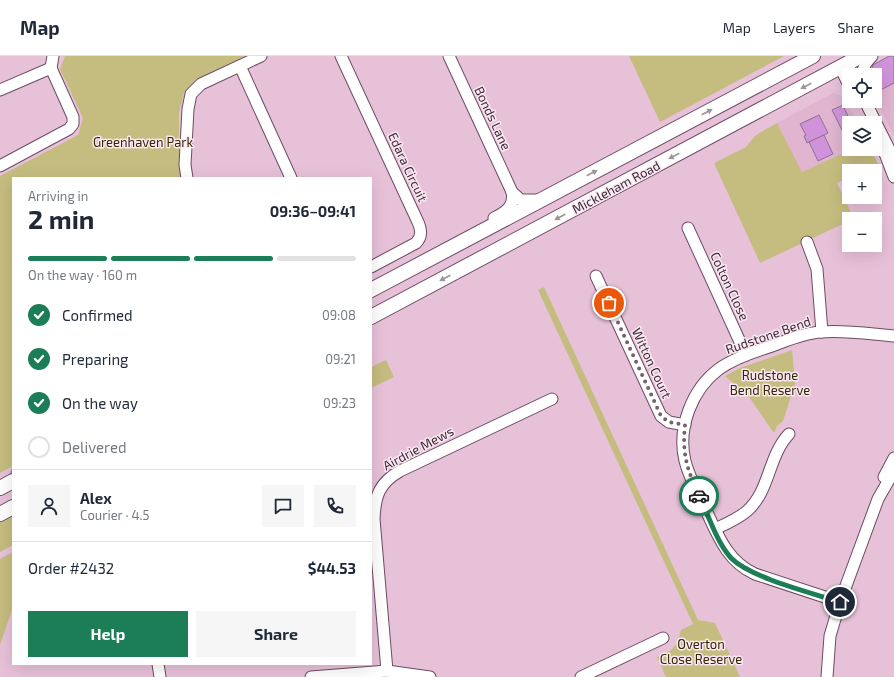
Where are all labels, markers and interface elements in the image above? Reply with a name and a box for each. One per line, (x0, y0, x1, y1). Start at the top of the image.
text: Map (20, 16, 60, 39)
text: Map (723, 19, 751, 36)
text: Layers (773, 19, 815, 36)
text: Share (837, 19, 874, 36)
map controls (842, 68, 882, 252)
button: locate (842, 68, 882, 108)
one-way arrow (800, 82, 812, 89)
street label: Bonds Lane (471, 84, 515, 152)
one-way arrow (701, 109, 713, 115)
button: layers (842, 116, 882, 156)
street label: Edara Circuit (385, 130, 431, 204)
park label: Greenhaven Park (93, 134, 194, 150)
one-way arrow (668, 153, 679, 159)
street label: Mickleham Road (569, 157, 663, 217)
button: + (842, 164, 882, 204)
one-way arrow (586, 169, 598, 176)
text: Arriving in (28, 188, 88, 204)
text: 09:36–09:41 (270, 202, 356, 220)
text: 2 min (28, 203, 94, 234)
button: − (842, 212, 882, 252)
one-way arrow (554, 213, 566, 220)
street label: Colton Close (707, 249, 753, 323)
text: On the way · 160 m (28, 267, 137, 283)
one-way arrow (439, 274, 451, 281)
pin (592, 286, 626, 320)
icon: bag (598, 292, 620, 314)
icon: check (28, 304, 50, 326)
text: Confirmed (62, 306, 133, 324)
text: 09:08 (322, 307, 356, 323)
street label: Rudstone Bend (723, 313, 813, 357)
street label: Witton Court (629, 325, 675, 401)
icon: check (28, 348, 50, 370)
text: Preparing (62, 350, 128, 368)
text: 09:21 (325, 351, 356, 367)
park label: Rudstone Bend Reserve (730, 367, 810, 398)
icon: check (28, 392, 50, 414)
text: On the way (62, 394, 138, 412)
text: 09:23 (323, 395, 356, 411)
street label: Airdrie Mews (380, 423, 456, 473)
text: Delivered (62, 438, 127, 456)
courier (679, 476, 719, 516)
button: person (28, 485, 70, 527)
button: chat (262, 485, 304, 527)
button: phone (314, 485, 356, 527)
icon: car (688, 485, 710, 507)
text: Alex (80, 489, 112, 507)
text: Courier · 4.5 (80, 507, 149, 523)
text: Order #2432 (28, 559, 114, 577)
text: $44.53 (308, 559, 356, 577)
pin (823, 585, 857, 619)
icon: home (829, 591, 851, 613)
button: Help (28, 611, 188, 657)
button: Share (196, 611, 356, 657)
park label: Overton Close Reserve (660, 636, 742, 667)

